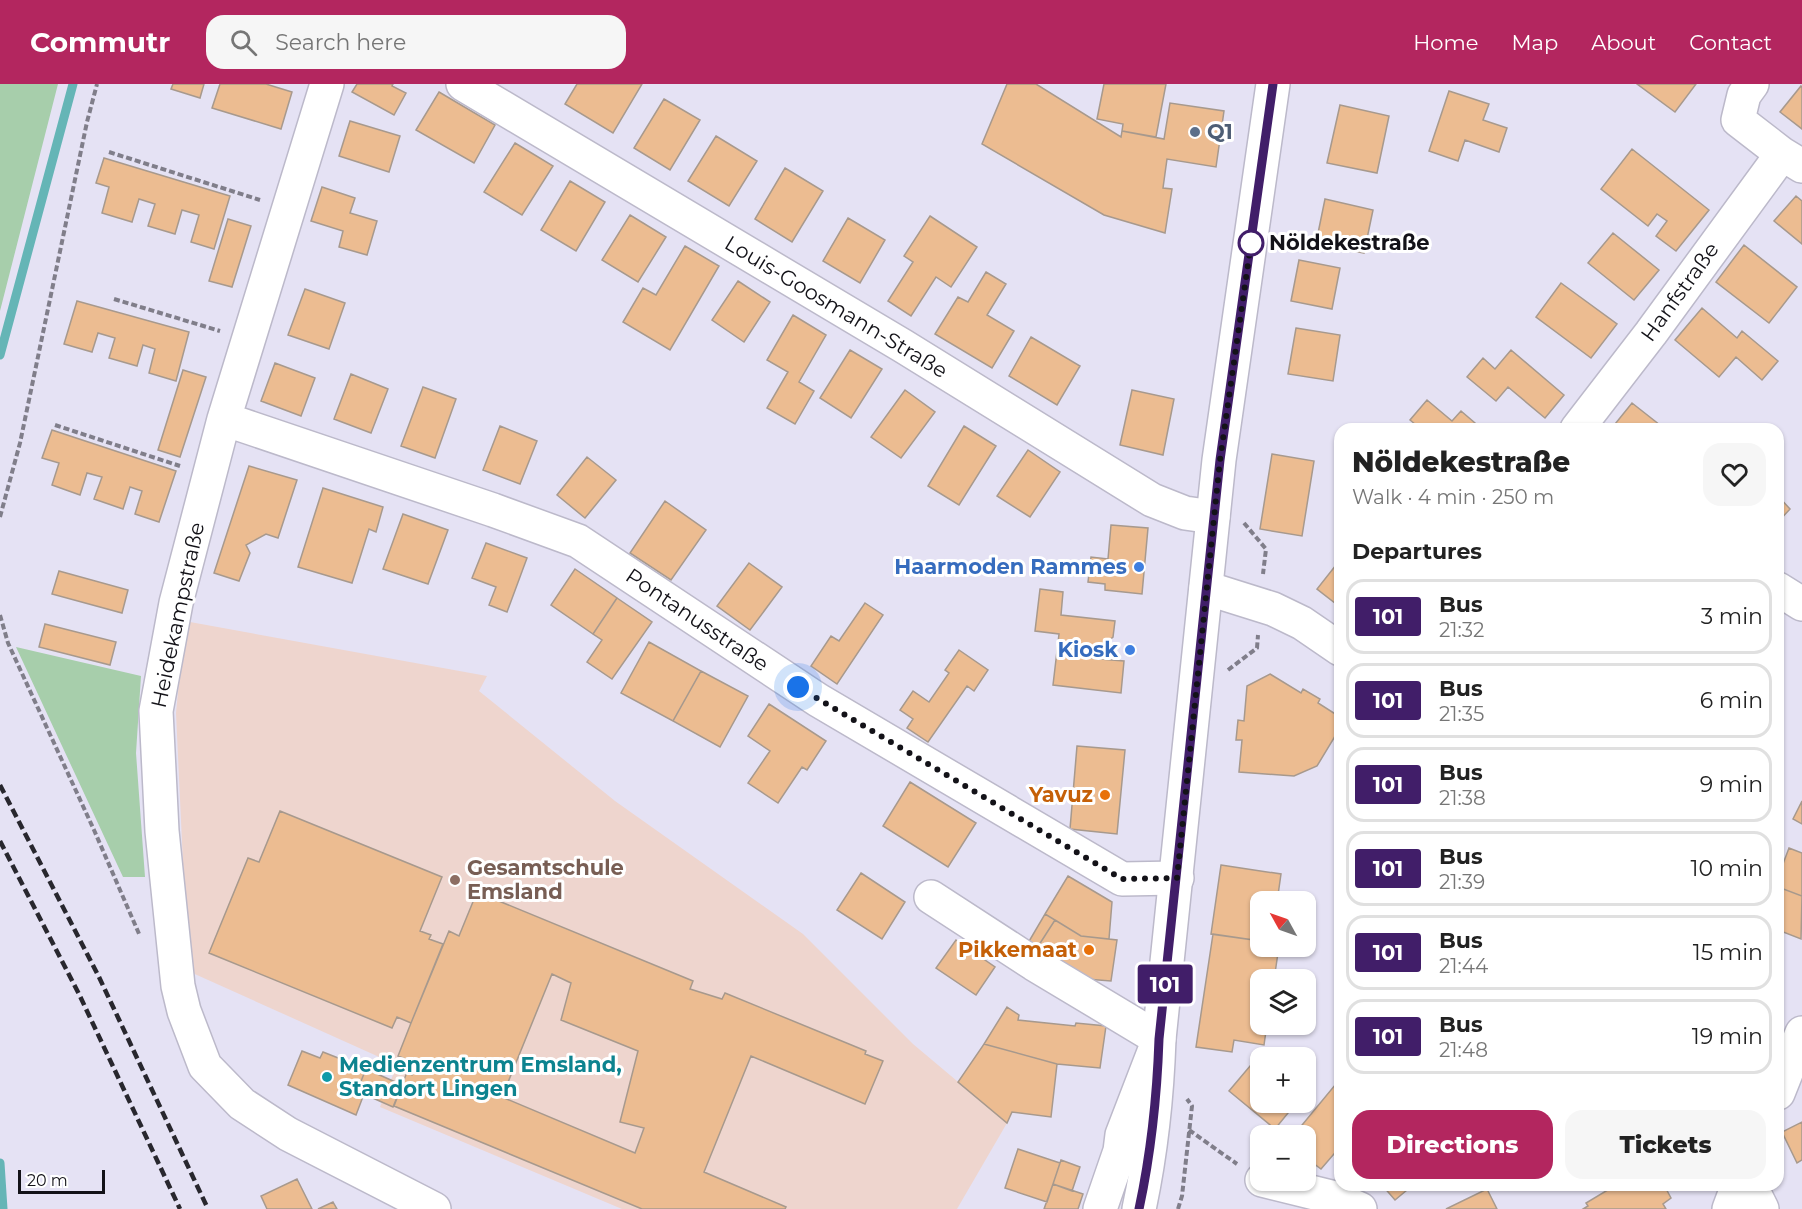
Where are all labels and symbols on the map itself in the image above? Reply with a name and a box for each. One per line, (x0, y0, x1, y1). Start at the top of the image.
place label: Q1 (1207, 119, 1233, 144)
marker: Q1 (1188, 125, 1202, 139)
street label: Louis-Goosmann-Straße (720, 230, 952, 383)
marker: Nöldekestraße (1238, 230, 1264, 256)
place label: Nöldekestraße (1269, 230, 1430, 255)
street label: Hanfstraße (1635, 237, 1724, 346)
street label: Heidekampstraße (146, 520, 209, 710)
place label: Haarmoden Rammes (894, 554, 1127, 579)
marker: Haarmoden Rammes (1132, 560, 1146, 574)
street label: Pontanusstraße (621, 563, 773, 677)
place label: Kiosk (1057, 637, 1118, 662)
marker: Kiosk (1123, 643, 1137, 657)
your location (783, 672, 813, 702)
place label: Yavuz (1028, 782, 1093, 807)
marker: Yavuz (1098, 788, 1112, 802)
place label: Gesamtschule Emsland (467, 855, 624, 904)
marker: Gesamtschule Emsland (448, 873, 462, 887)
north arrow (1250, 891, 1316, 957)
place label: Pikkemaat (958, 937, 1077, 962)
marker: Pikkemaat (1082, 943, 1096, 957)
line badge: 101 (1130, 964, 1200, 1004)
place label: Medienzentrum Emsland, Standort Lingen (339, 1052, 622, 1101)
marker: Medienzentrum Emsland, Standort Lingen (320, 1070, 334, 1084)
scale bar (18, 1167, 105, 1194)

